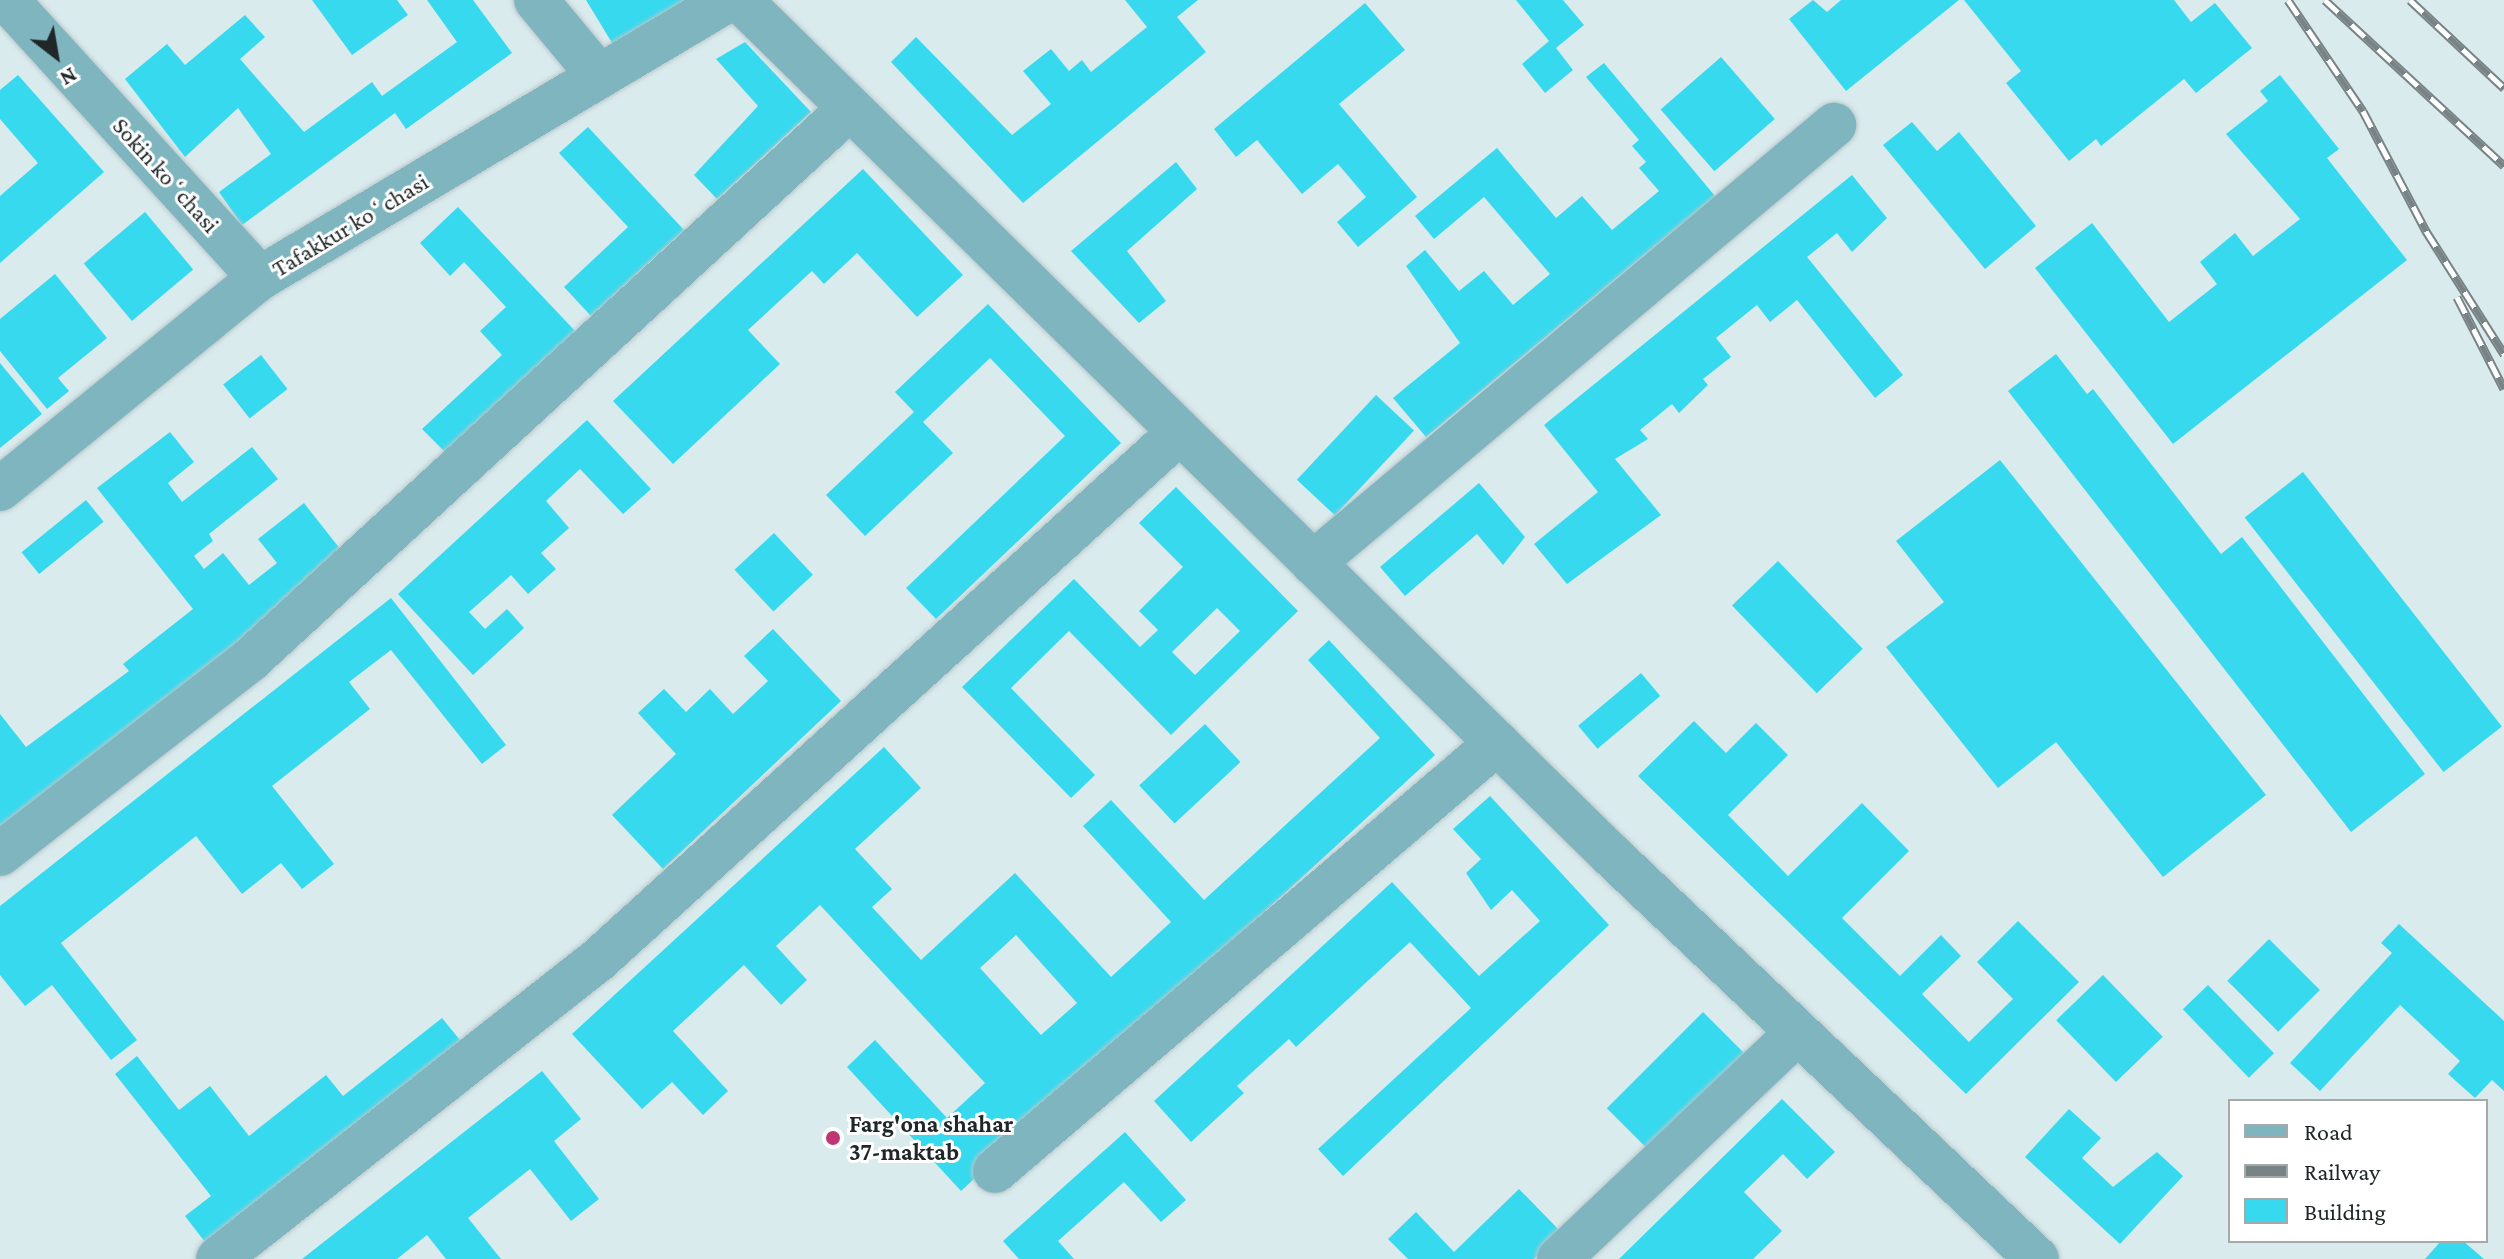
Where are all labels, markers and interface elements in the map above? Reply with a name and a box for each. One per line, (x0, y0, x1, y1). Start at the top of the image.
north arrow (16, 16, 96, 96)
text: N (56, 62, 81, 92)
street label: Sokin koʻchasi (107, 111, 225, 239)
street label: Tafakkur koʻchasi (267, 167, 433, 283)
legend (2228, 1099, 2488, 1243)
place label: Farg'ona shahar 37-maktab (849, 1110, 1013, 1166)
text: Road (2304, 1118, 2353, 1145)
marker: Farg'ona shahar 37-maktab (824, 1129, 842, 1147)
text: Railway (2304, 1158, 2380, 1185)
text: Building (2304, 1198, 2386, 1225)

